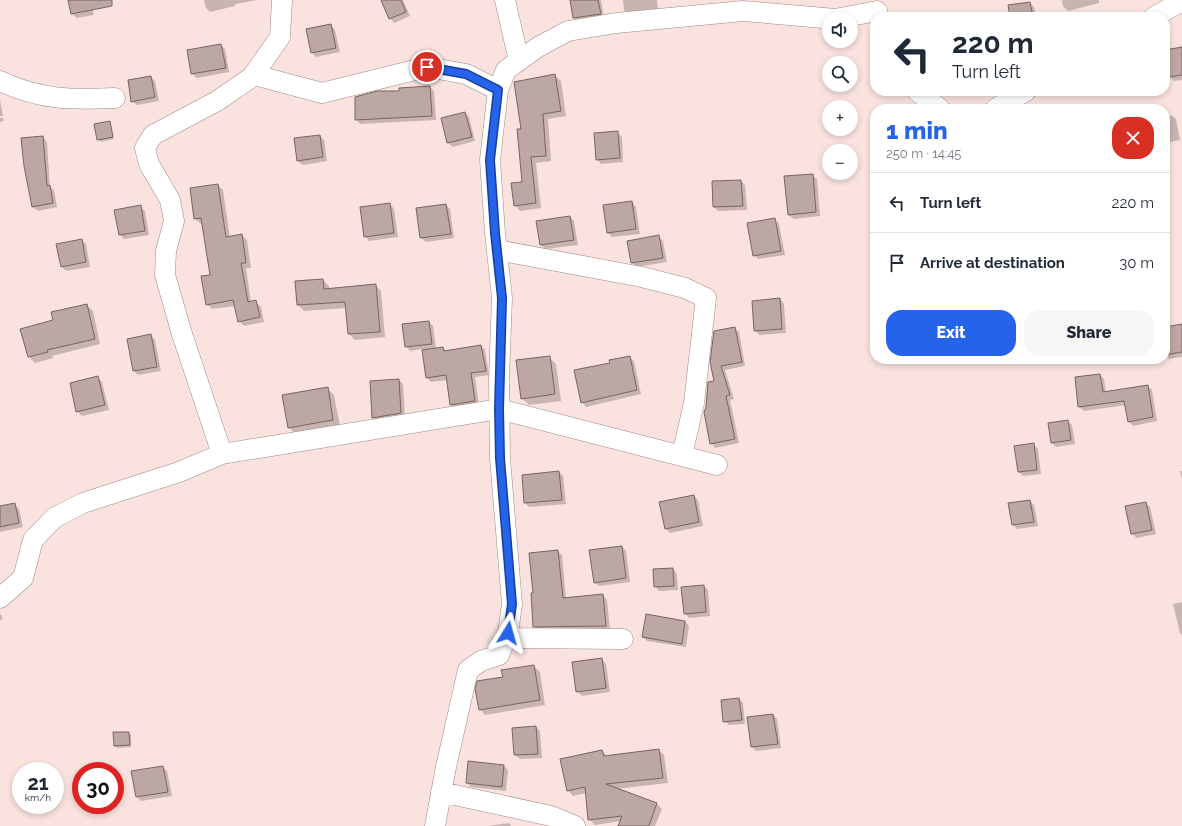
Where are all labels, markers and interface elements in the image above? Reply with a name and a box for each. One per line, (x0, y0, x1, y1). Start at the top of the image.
map controls (822, 12, 858, 180)
button: sound (822, 12, 858, 48)
text: 220 m (952, 27, 1034, 60)
icon: left (886, 28, 938, 80)
pin (410, 50, 444, 84)
icon: arrive (416, 56, 438, 78)
button: search (822, 56, 858, 92)
text: Turn left (952, 61, 1021, 82)
button: + (822, 100, 858, 136)
text: 1 min (886, 116, 948, 145)
button: close (1112, 117, 1154, 159)
button: − (822, 144, 858, 180)
text: 250 m · 14:45 (886, 146, 961, 161)
icon: left (886, 192, 908, 214)
text: Turn left (920, 194, 981, 212)
text: 220 m (1112, 194, 1154, 212)
icon: arrive (886, 252, 908, 274)
text: Arrive at destination (920, 254, 1065, 272)
text: 30 m (1119, 254, 1154, 272)
button: Exit (886, 310, 1016, 356)
button: Share (1024, 310, 1154, 356)
position arrow (487, 612, 529, 654)
speed limit sign: 30 (72, 762, 124, 814)
text: 21 (27, 771, 49, 795)
text: km/h (25, 792, 51, 803)

